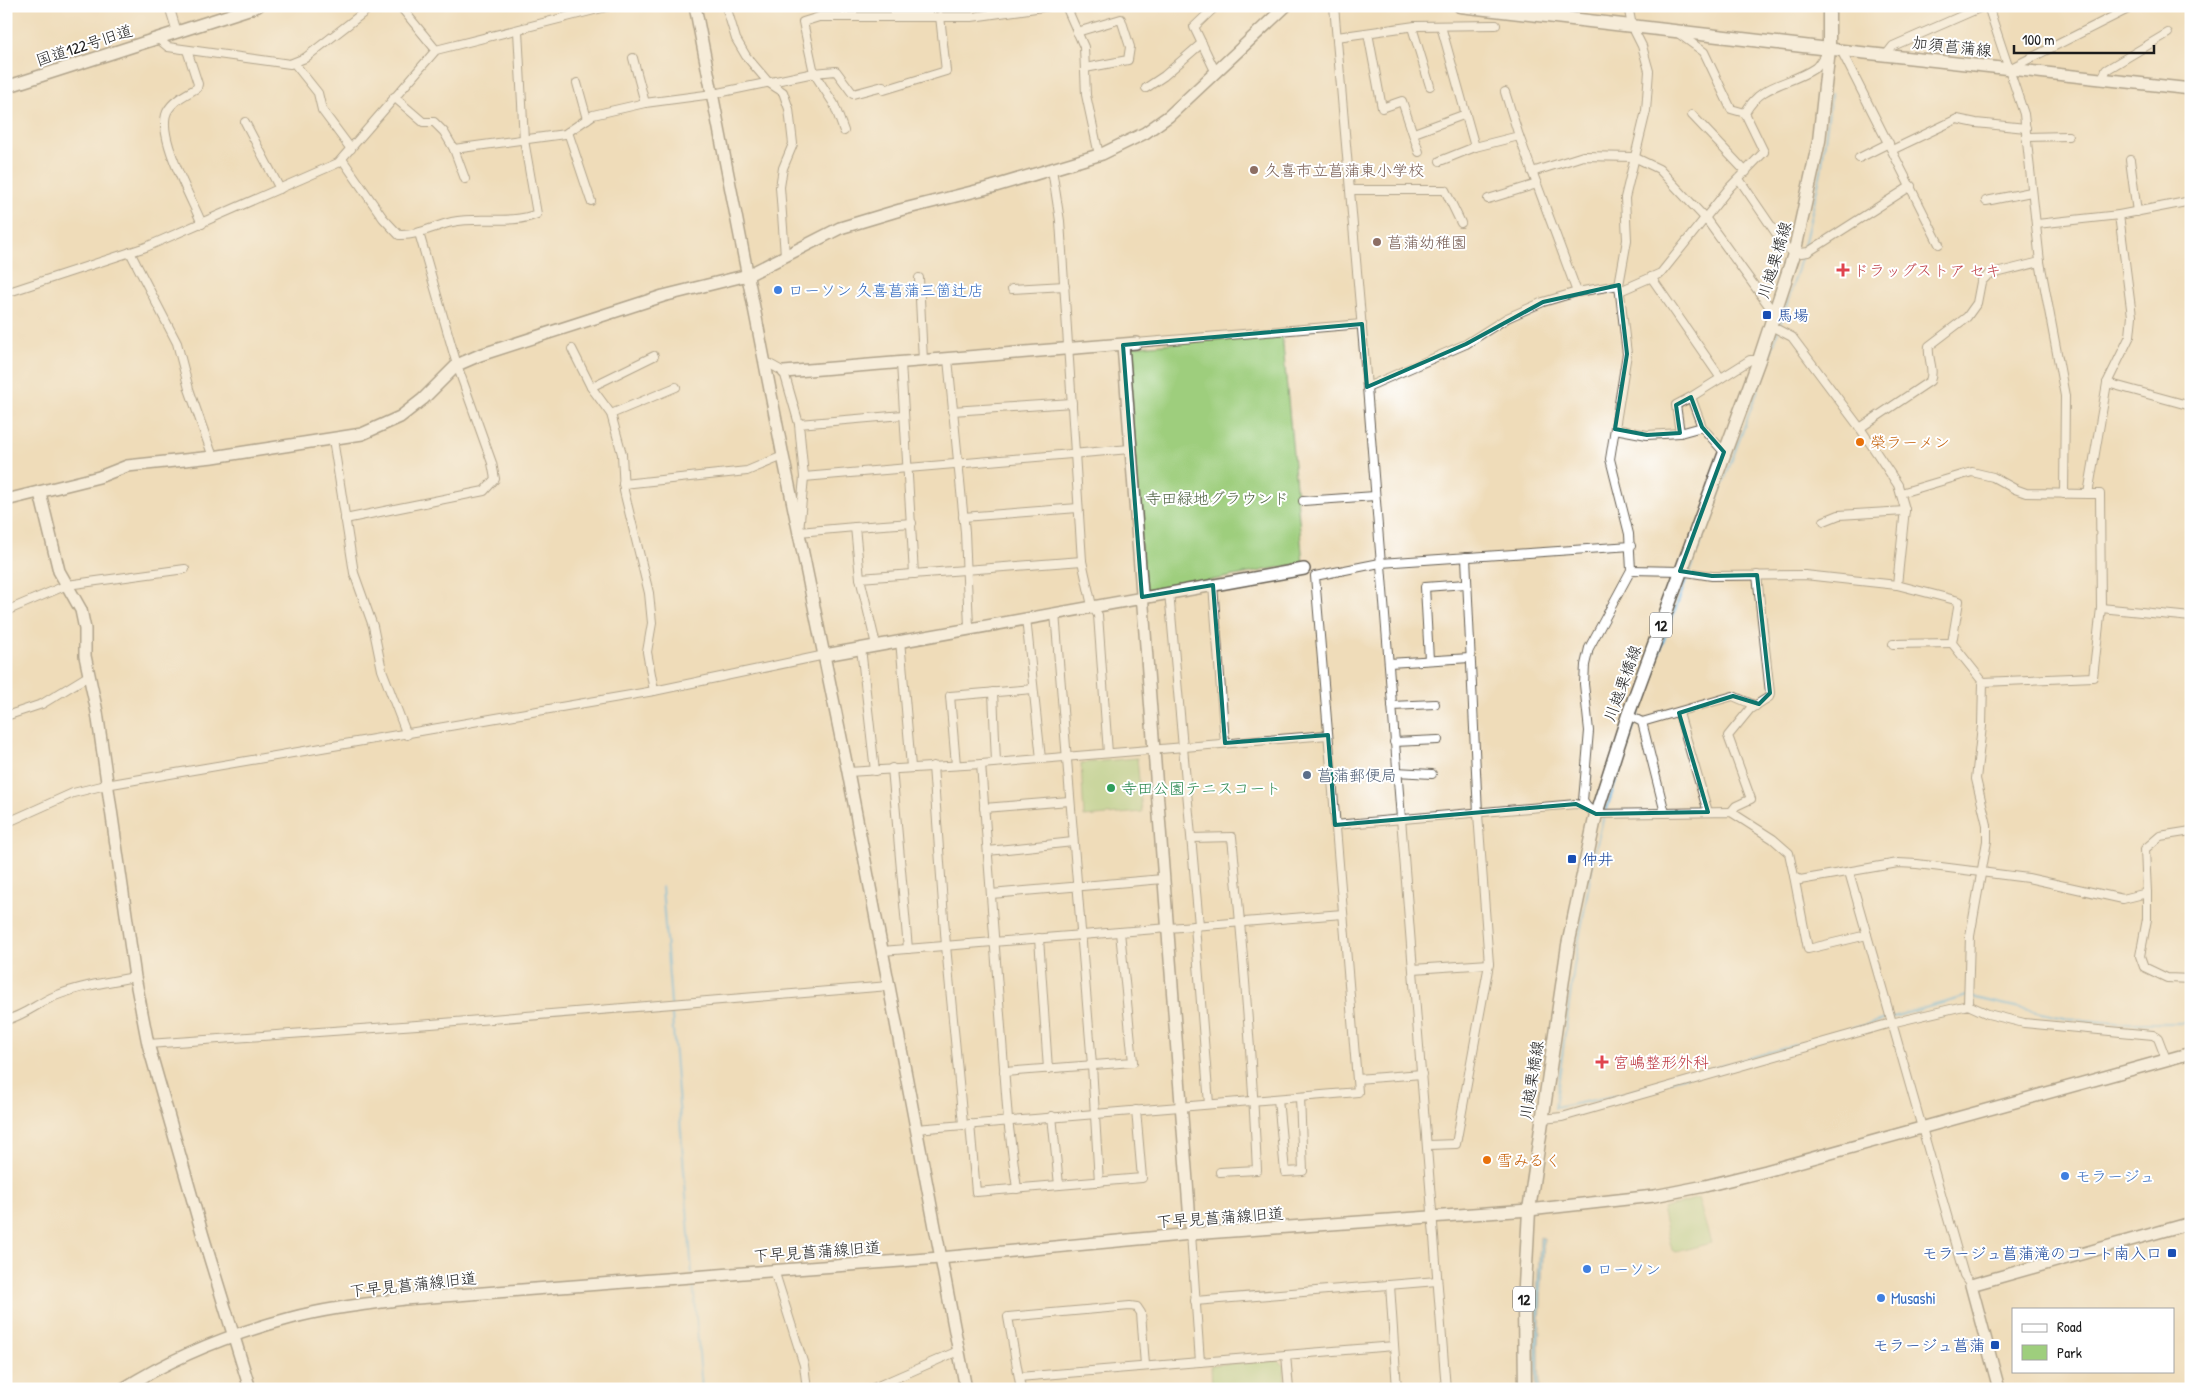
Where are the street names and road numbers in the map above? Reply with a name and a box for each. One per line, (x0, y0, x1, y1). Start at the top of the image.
street label: 国道122号旧道 (33, 19, 135, 71)
street label: 加須菖蒲線 (1911, 31, 1993, 61)
street label: 川越栗橋線 (1752, 219, 1796, 301)
road number: 12 (1650, 612, 1672, 638)
street label: 川越栗橋線 (1598, 642, 1646, 724)
street label: 川越栗橋線 (1514, 1039, 1548, 1121)
street label: 下早見菖蒲線旧道 (1155, 1202, 1285, 1232)
street label: 下早見菖蒲線旧道 (752, 1236, 882, 1266)
street label: 下早見菖蒲線旧道 (348, 1266, 478, 1302)
road number: 12 (1513, 1286, 1535, 1312)

